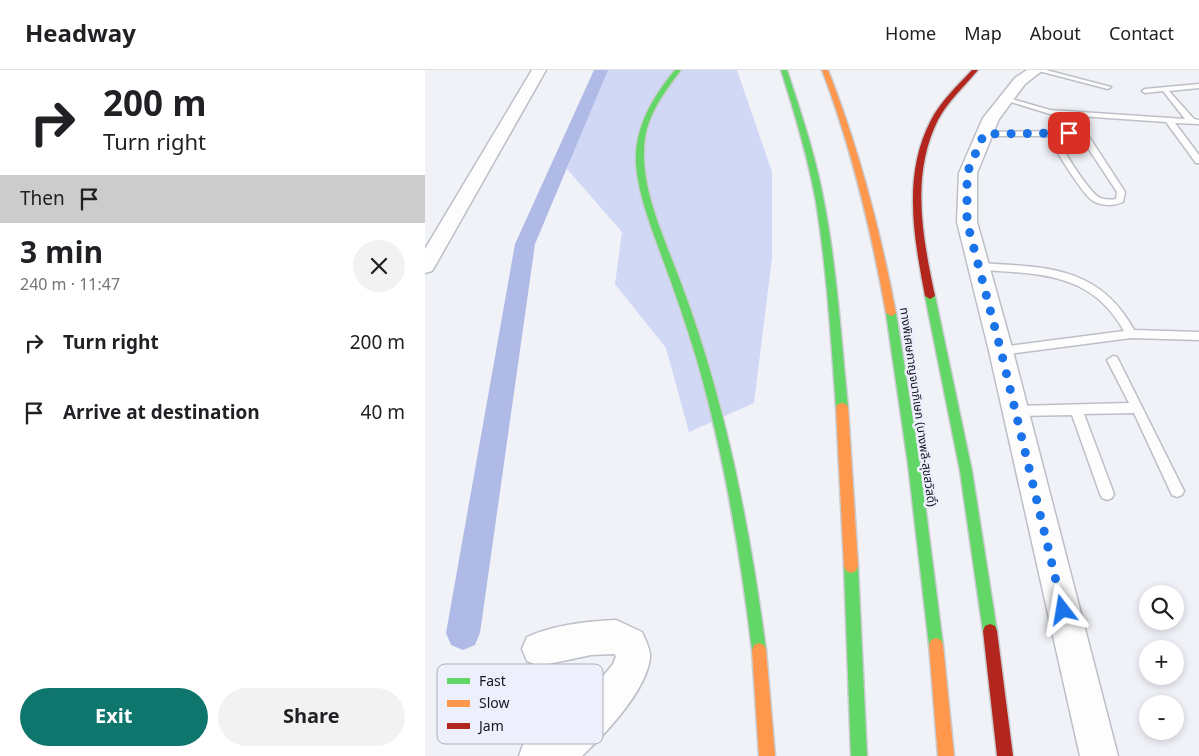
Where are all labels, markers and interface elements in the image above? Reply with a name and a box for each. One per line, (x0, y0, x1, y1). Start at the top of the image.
text: Headway (25, 17, 136, 53)
text: Home (885, 21, 936, 48)
text: Map (964, 21, 1002, 48)
text: About (1030, 21, 1081, 48)
text: Contact (1109, 21, 1174, 48)
text: 200 m (103, 79, 207, 132)
icon: right (20, 90, 85, 155)
pin (1048, 112, 1090, 154)
icon: arrive (1055, 119, 1083, 147)
text: Turn right (103, 127, 206, 160)
text: Then (20, 185, 65, 214)
icon: arrive (75, 185, 103, 213)
text: 3 min (20, 231, 103, 277)
button: close (353, 240, 405, 292)
text: 240 m · 11:47 (20, 273, 120, 297)
street label: ทางพิเศษกาญจนาภิเษก (บางพลี-สุขสวัสดิ์) (895, 306, 941, 508)
icon: right (20, 329, 48, 357)
text: Turn right (63, 329, 159, 358)
text: 200 m (350, 329, 405, 358)
icon: arrive (20, 399, 48, 427)
text: Arrive at destination (63, 399, 260, 428)
text: 40 m (361, 399, 405, 428)
position arrow (1036, 583, 1088, 635)
map controls (1139, 585, 1184, 740)
button: search (1139, 585, 1184, 630)
button: + (1139, 640, 1184, 685)
legend (437, 664, 603, 744)
text: Fast (479, 671, 506, 692)
button: Exit (20, 688, 208, 746)
button: Share (218, 688, 405, 746)
text: Slow (479, 693, 510, 714)
button: − (1139, 695, 1184, 740)
text: Jam (477, 716, 504, 737)

